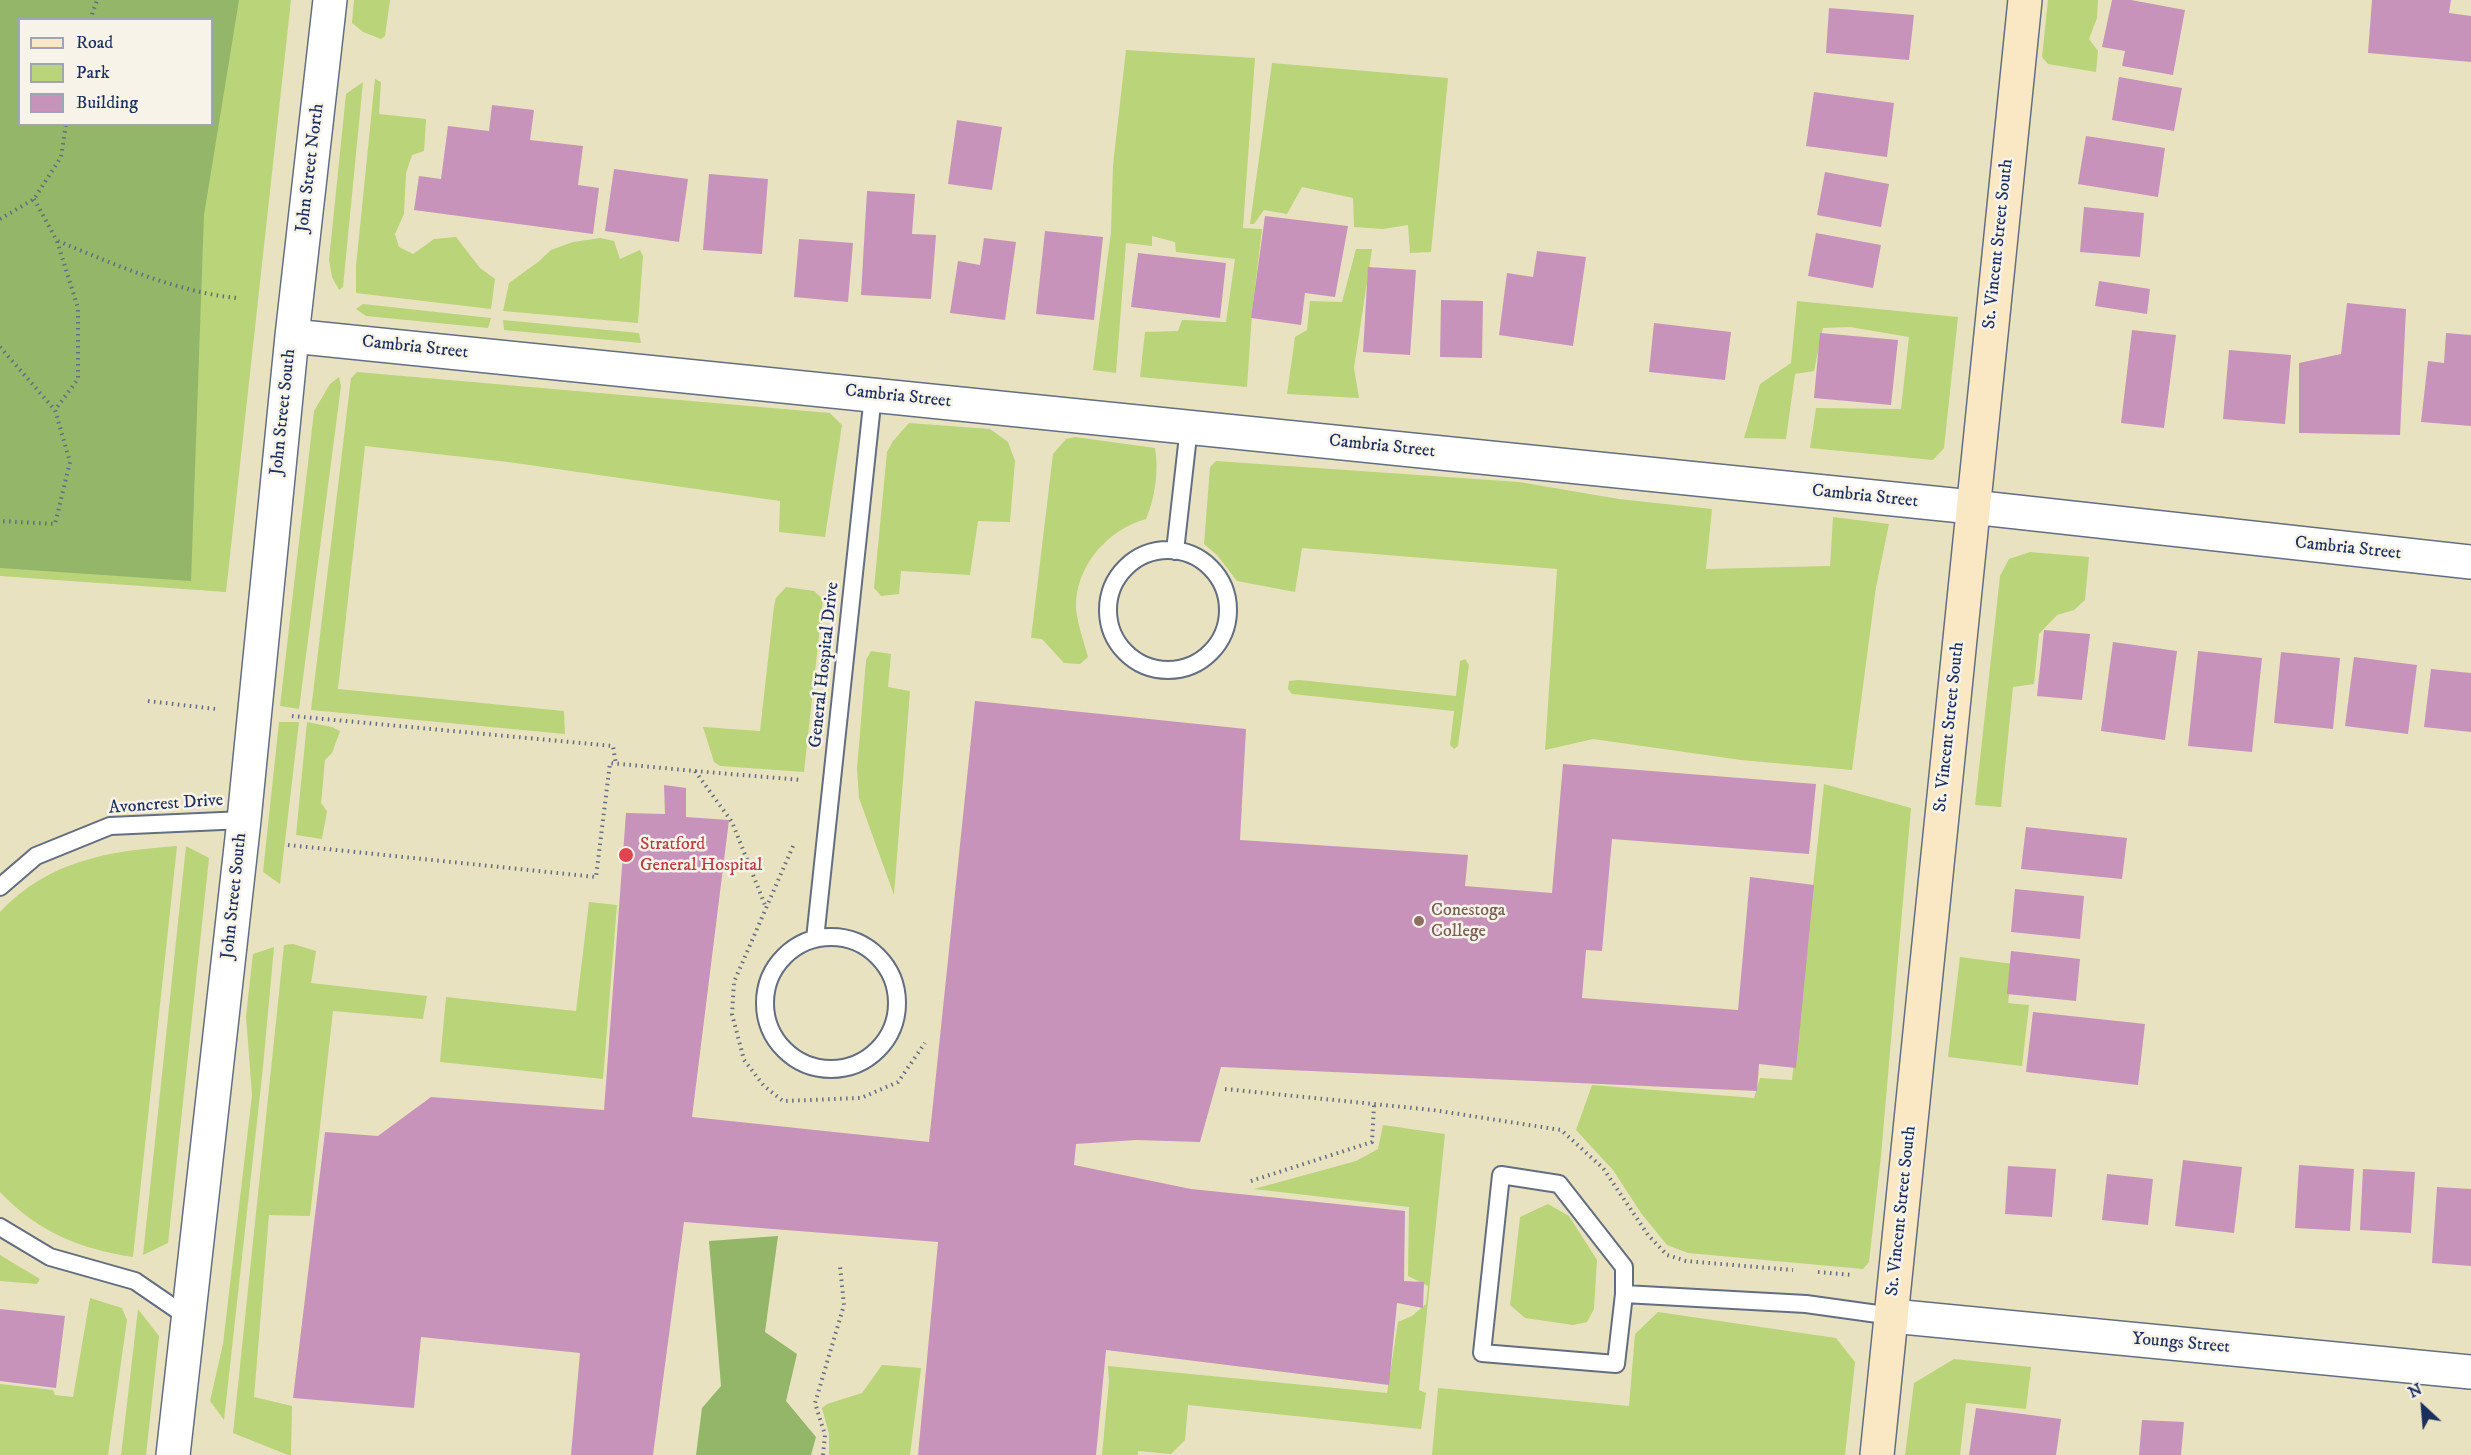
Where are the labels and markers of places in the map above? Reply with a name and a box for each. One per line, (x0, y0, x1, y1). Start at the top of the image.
place label: Stratford General Hospital (640, 834, 762, 876)
marker: Stratford General Hospital (617, 846, 635, 864)
place label: Conestoga College (1431, 900, 1505, 942)
marker: Conestoga College (1412, 914, 1426, 928)

